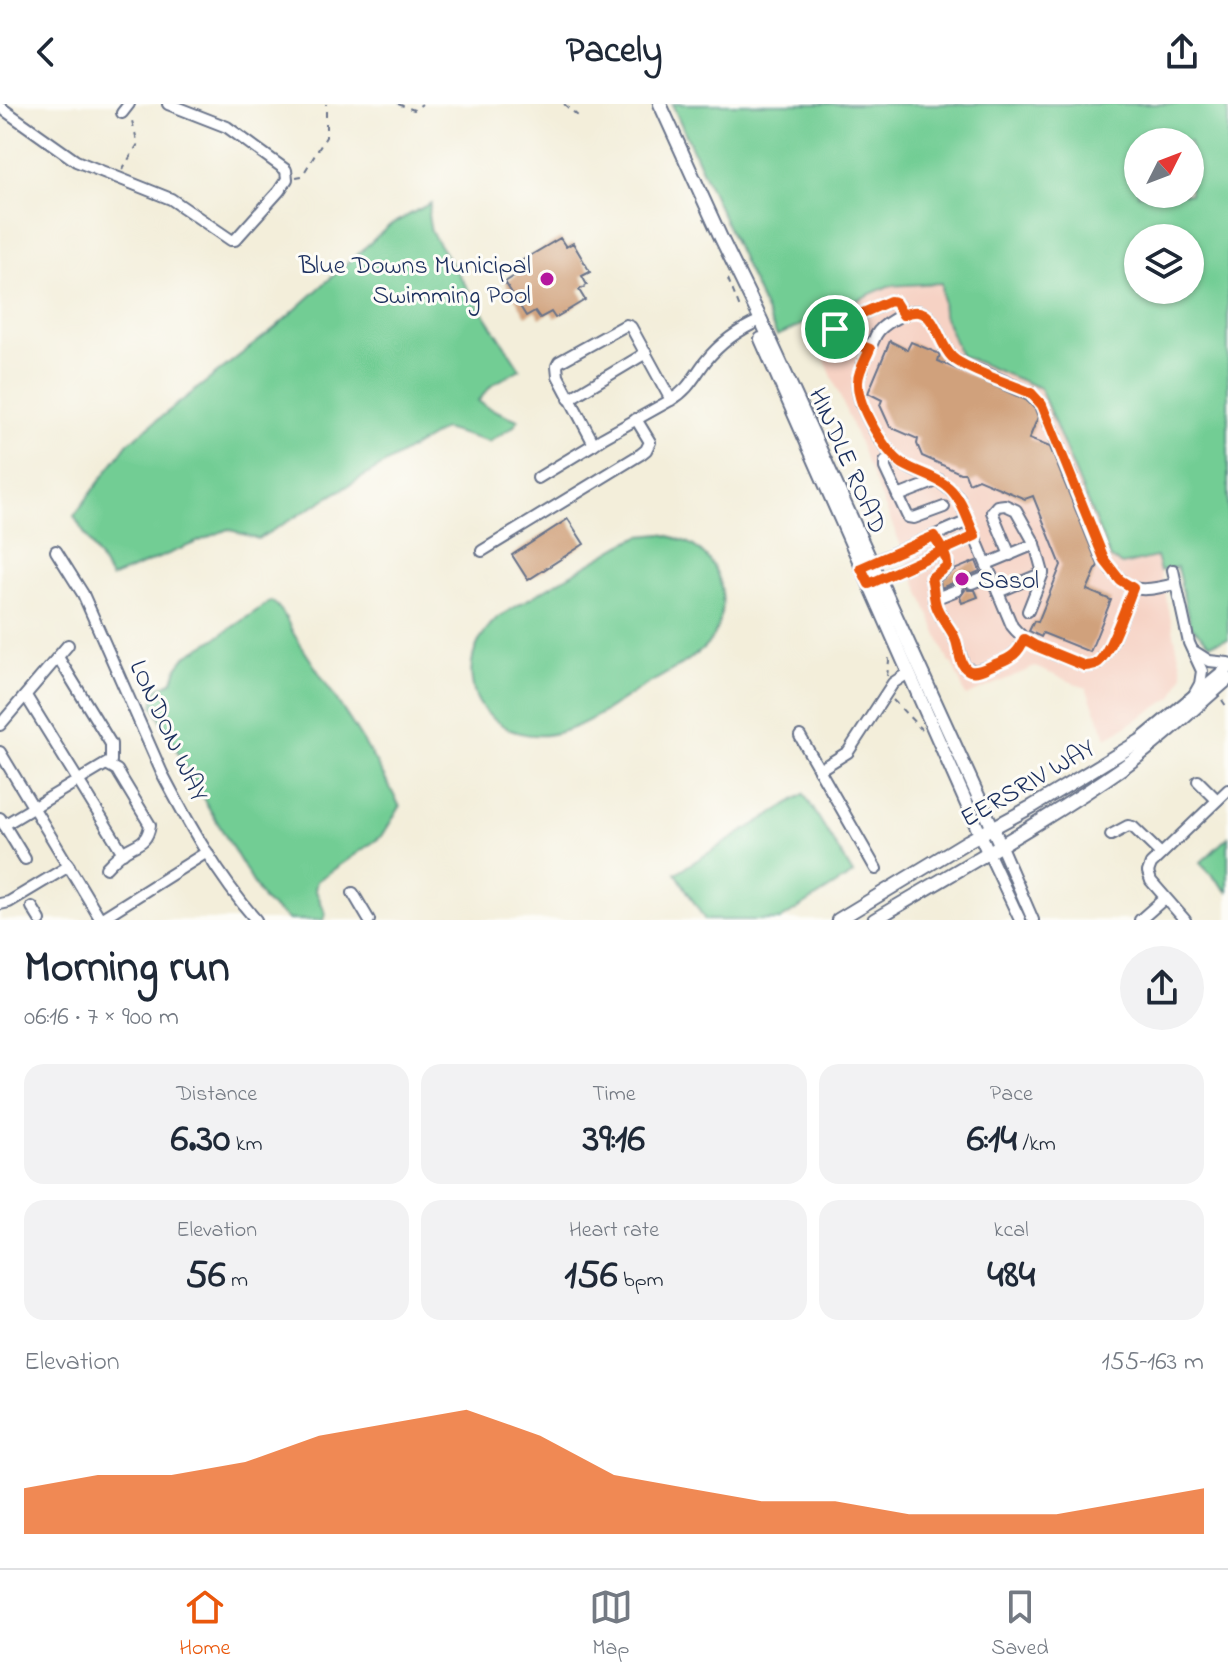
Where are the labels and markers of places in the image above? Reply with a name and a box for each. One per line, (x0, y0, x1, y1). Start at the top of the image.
place label: Blue Downs Municipal Swimming Pool (298, 248, 531, 316)
marker: Blue Downs Municipal Swimming Pool (538, 270, 556, 288)
pin (801, 295, 869, 363)
place label: Sasol (978, 563, 1039, 601)
marker: Sasol (953, 570, 971, 588)

